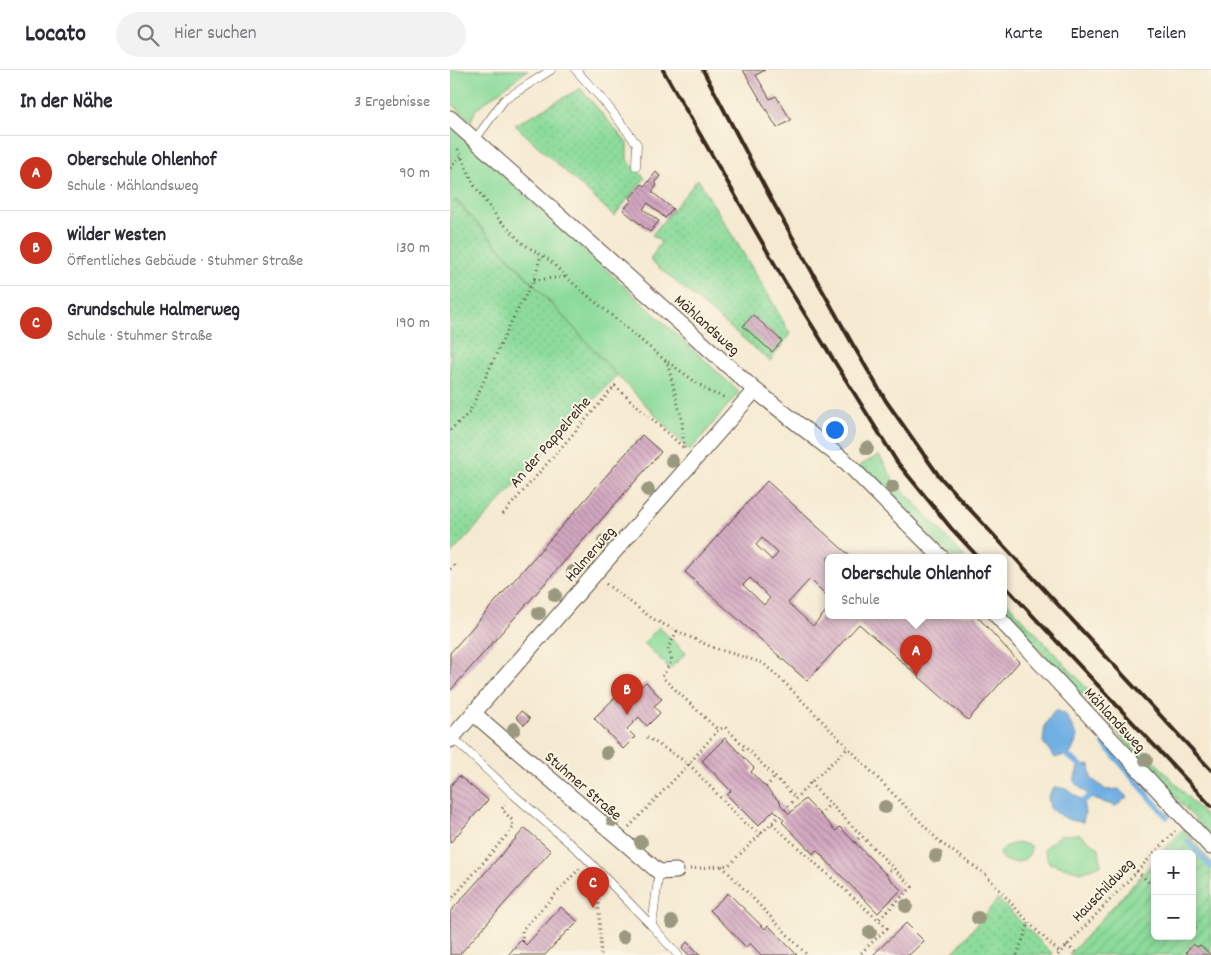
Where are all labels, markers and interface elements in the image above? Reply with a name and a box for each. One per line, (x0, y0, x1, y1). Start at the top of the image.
search box (116, 12, 466, 57)
text: Locato (25, 18, 86, 52)
icon: search (134, 21, 162, 49)
text: Hier suchen (174, 21, 257, 48)
text: Karte (1005, 22, 1043, 47)
text: Ebenen (1071, 22, 1119, 47)
text: Teilen (1147, 22, 1186, 47)
text: In der Nähe (20, 88, 112, 118)
text: 3 Ergebnisse (354, 91, 430, 114)
text: Oberschule Ohlenhof (67, 148, 216, 175)
text: A (32, 162, 40, 185)
text: 90 m (399, 162, 430, 185)
text: Schule · Mählandsweg (67, 175, 199, 198)
text: Wilder Westen (67, 223, 166, 250)
text: B (32, 237, 40, 260)
text: 130 m (396, 237, 430, 260)
text: Öffentliches Gebäude · Stuhmer Straße (67, 250, 303, 273)
street label: Mählandsweg (668, 290, 744, 362)
text: Grundschule Halmerweg (67, 298, 240, 325)
text: C (32, 312, 40, 335)
text: 190 m (396, 312, 430, 335)
text: Schule · Stuhmer Straße (67, 325, 212, 348)
street label: An der Pappelreihe (505, 392, 597, 493)
your location (822, 417, 848, 443)
street label: Halmerweg (560, 522, 622, 588)
popup (825, 554, 1007, 619)
text: Oberschule Ohlenhof (841, 562, 991, 589)
text: Schule (841, 589, 880, 612)
pin: A (900, 635, 932, 676)
pin: B (611, 674, 643, 715)
street label: Mählandsweg (1078, 683, 1151, 759)
street label: Stuhmer Straße (539, 747, 626, 827)
map controls (1151, 850, 1196, 940)
button: + (1151, 850, 1196, 895)
street label: Hauschildweg (1067, 853, 1140, 928)
pin: C (577, 867, 609, 908)
button: − (1151, 895, 1196, 940)

